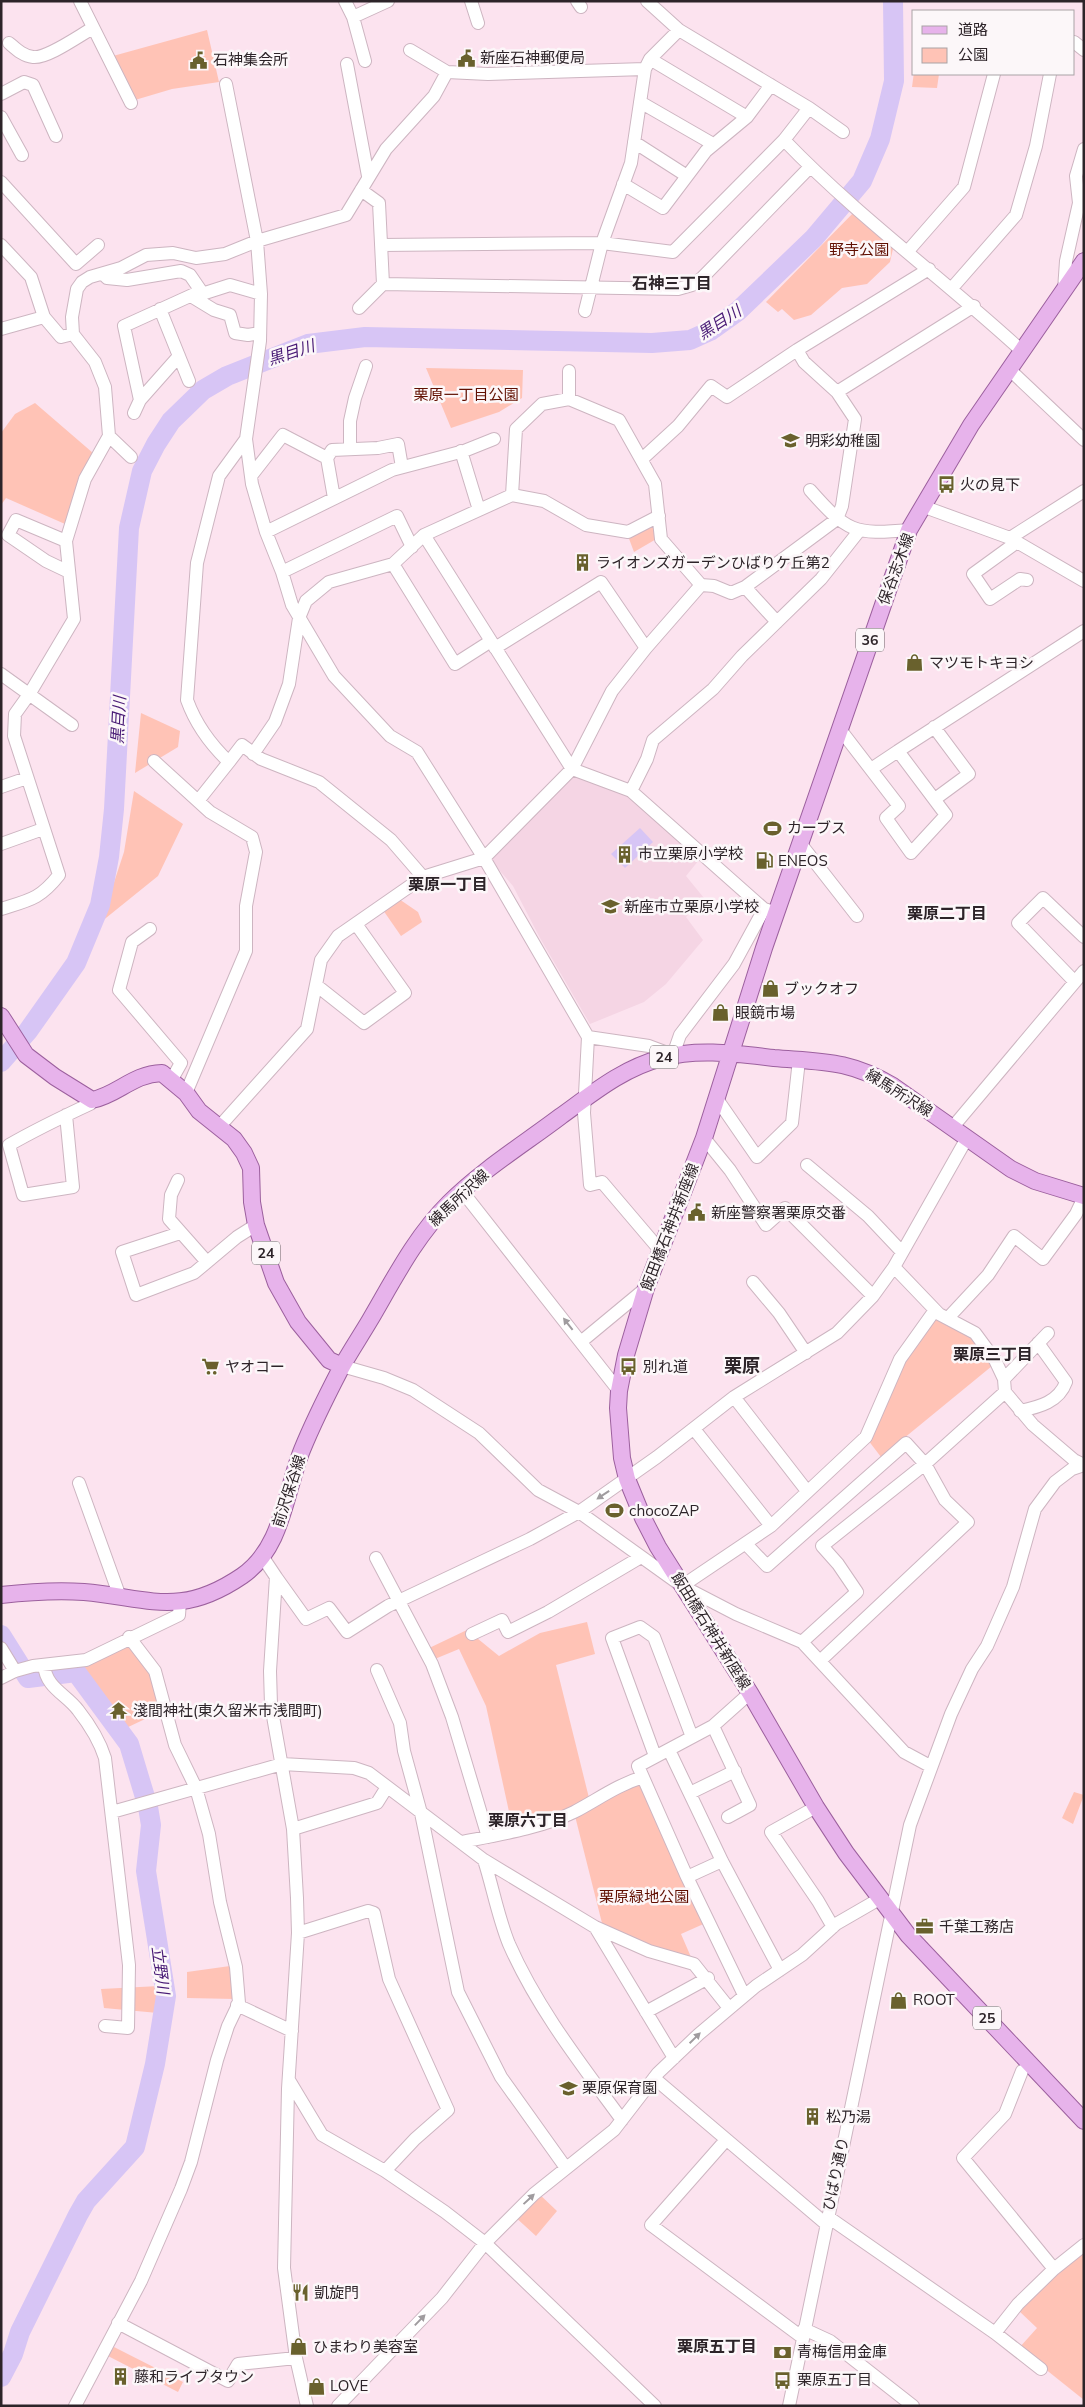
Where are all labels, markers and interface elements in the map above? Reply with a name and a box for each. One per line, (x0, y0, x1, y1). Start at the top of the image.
legend (912, 10, 1075, 75)
text: 道路 (958, 20, 988, 39)
text: 公園 (958, 45, 988, 64)
public building icon: 新座石神郵便局 (456, 48, 476, 68)
place label: 新座石神郵便局 (480, 48, 585, 67)
public building icon: 石神集会所 (189, 50, 209, 70)
place label: 石神集会所 (213, 50, 288, 69)
park label: 野寺公園 (829, 240, 889, 259)
district label: 石神三丁目 (632, 273, 712, 293)
water label: 黒目川 (693, 299, 746, 343)
water label: 黒目川 (265, 334, 319, 369)
park label: 栗原一丁目公園 (413, 385, 519, 404)
school or university icon: 明彩幼稚園 (781, 431, 801, 451)
place label: 明彩幼稚園 (805, 431, 880, 450)
bus stop icon: 火の見下 (936, 475, 956, 495)
place label: 火の見下 (960, 475, 1020, 494)
street label: 保谷志木線 (874, 530, 917, 607)
building icon: ライオンズガーデンひばりケ丘第2 (572, 553, 592, 573)
place label: ライオンズガーデンひばりケ丘第2 (596, 553, 830, 572)
road number: 36 (856, 628, 884, 652)
shop icon: マツモトキヨシ (905, 653, 925, 673)
place label: マツモトキヨシ (929, 653, 1034, 672)
water label: 黒目川 (107, 694, 129, 744)
sports icon: カーブス (763, 818, 783, 838)
place label: カーブス (787, 818, 846, 837)
building icon: 市立栗原小学校 (614, 844, 634, 864)
place label: 市立栗原小学校 (638, 844, 743, 863)
fuel station icon: ENEOS (754, 851, 774, 871)
place label: ENEOS (778, 851, 828, 870)
district label: 栗原一丁目 (408, 874, 488, 894)
school or university icon: 新座市立栗原小学校 (600, 897, 620, 917)
place label: 新座市立栗原小学校 (624, 897, 759, 916)
district label: 栗原二丁目 (907, 903, 987, 923)
shop icon: ブックオフ (760, 979, 780, 999)
place label: ブックオフ (784, 979, 859, 998)
shop icon: 眼鏡市場 (711, 1003, 731, 1023)
place label: 眼鏡市場 (735, 1003, 795, 1022)
road number: 24 (650, 1046, 678, 1068)
street label: 練馬所沢線 (862, 1065, 936, 1121)
street label: 飯田橋石神井新座線 (636, 1160, 703, 1293)
street label: 練馬所沢線 (425, 1165, 493, 1230)
public building icon: 新座警察署栗原交番 (687, 1203, 707, 1223)
place label: 新座警察署栗原交番 (711, 1203, 846, 1222)
road number: 24 (252, 1242, 280, 1264)
one-way arrow (563, 1318, 574, 1331)
district label: 栗原三丁目 (953, 1344, 1033, 1364)
district label: 栗原 (724, 1354, 760, 1377)
supermarket icon: ヤオコー (201, 1357, 221, 1377)
place label: ヤオコー (225, 1357, 285, 1376)
bus stop icon: 別れ道 (619, 1357, 639, 1377)
place label: 別れ道 (643, 1357, 688, 1376)
street label: 前沢保谷線 (268, 1452, 309, 1529)
one-way arrow (596, 1490, 610, 1500)
sports icon: chocoZAP (605, 1501, 625, 1521)
place label: chocoZAP (629, 1501, 699, 1520)
street label: 飯田橋石神井新座線 (668, 1568, 755, 1693)
temple icon: 淺間神社(東久留米市浅間町) (109, 1701, 129, 1721)
place label: 淺間神社(東久留米市浅間町) (133, 1701, 323, 1720)
district label: 栗原六丁目 (488, 1810, 568, 1830)
park label: 栗原緑地公園 (599, 1887, 689, 1906)
office icon: 千葉工務店 (915, 1917, 935, 1937)
place label: 千葉工務店 (939, 1917, 1014, 1936)
water label: 立野川 (148, 1945, 174, 1997)
shop icon: ROOT (889, 1990, 909, 2010)
place label: ROOT (913, 1990, 955, 2009)
road number: 25 (973, 2006, 1001, 2030)
one-way arrow (688, 2032, 700, 2044)
school or university icon: 栗原保育園 (558, 2078, 578, 2098)
place label: 栗原保育園 (582, 2078, 657, 2097)
building icon: 松乃湯 (802, 2107, 822, 2127)
place label: 松乃湯 (826, 2107, 871, 2126)
street label: ひばり通り (818, 2135, 853, 2213)
one-way arrow (522, 2193, 534, 2205)
restaurant icon: 凱旋門 (290, 2283, 310, 2303)
place label: 凱旋門 (314, 2283, 359, 2302)
one-way arrow (414, 2314, 426, 2326)
district label: 栗原五丁目 (677, 2336, 757, 2356)
shop icon: ひまわり美容室 (289, 2337, 309, 2357)
place label: ひまわり美容室 (313, 2337, 418, 2356)
bank icon: 青梅信用金庫 (773, 2342, 793, 2362)
place label: 青梅信用金庫 (797, 2342, 887, 2361)
building icon: 藤和ライブタウン (110, 2367, 130, 2387)
place label: 藤和ライブタウン (134, 2367, 254, 2386)
bus stop icon: 栗原五丁目 (773, 2370, 793, 2390)
place label: 栗原五丁目 (797, 2370, 872, 2389)
shop icon: LOVE (306, 2376, 326, 2396)
place label: LOVE (330, 2376, 368, 2395)

